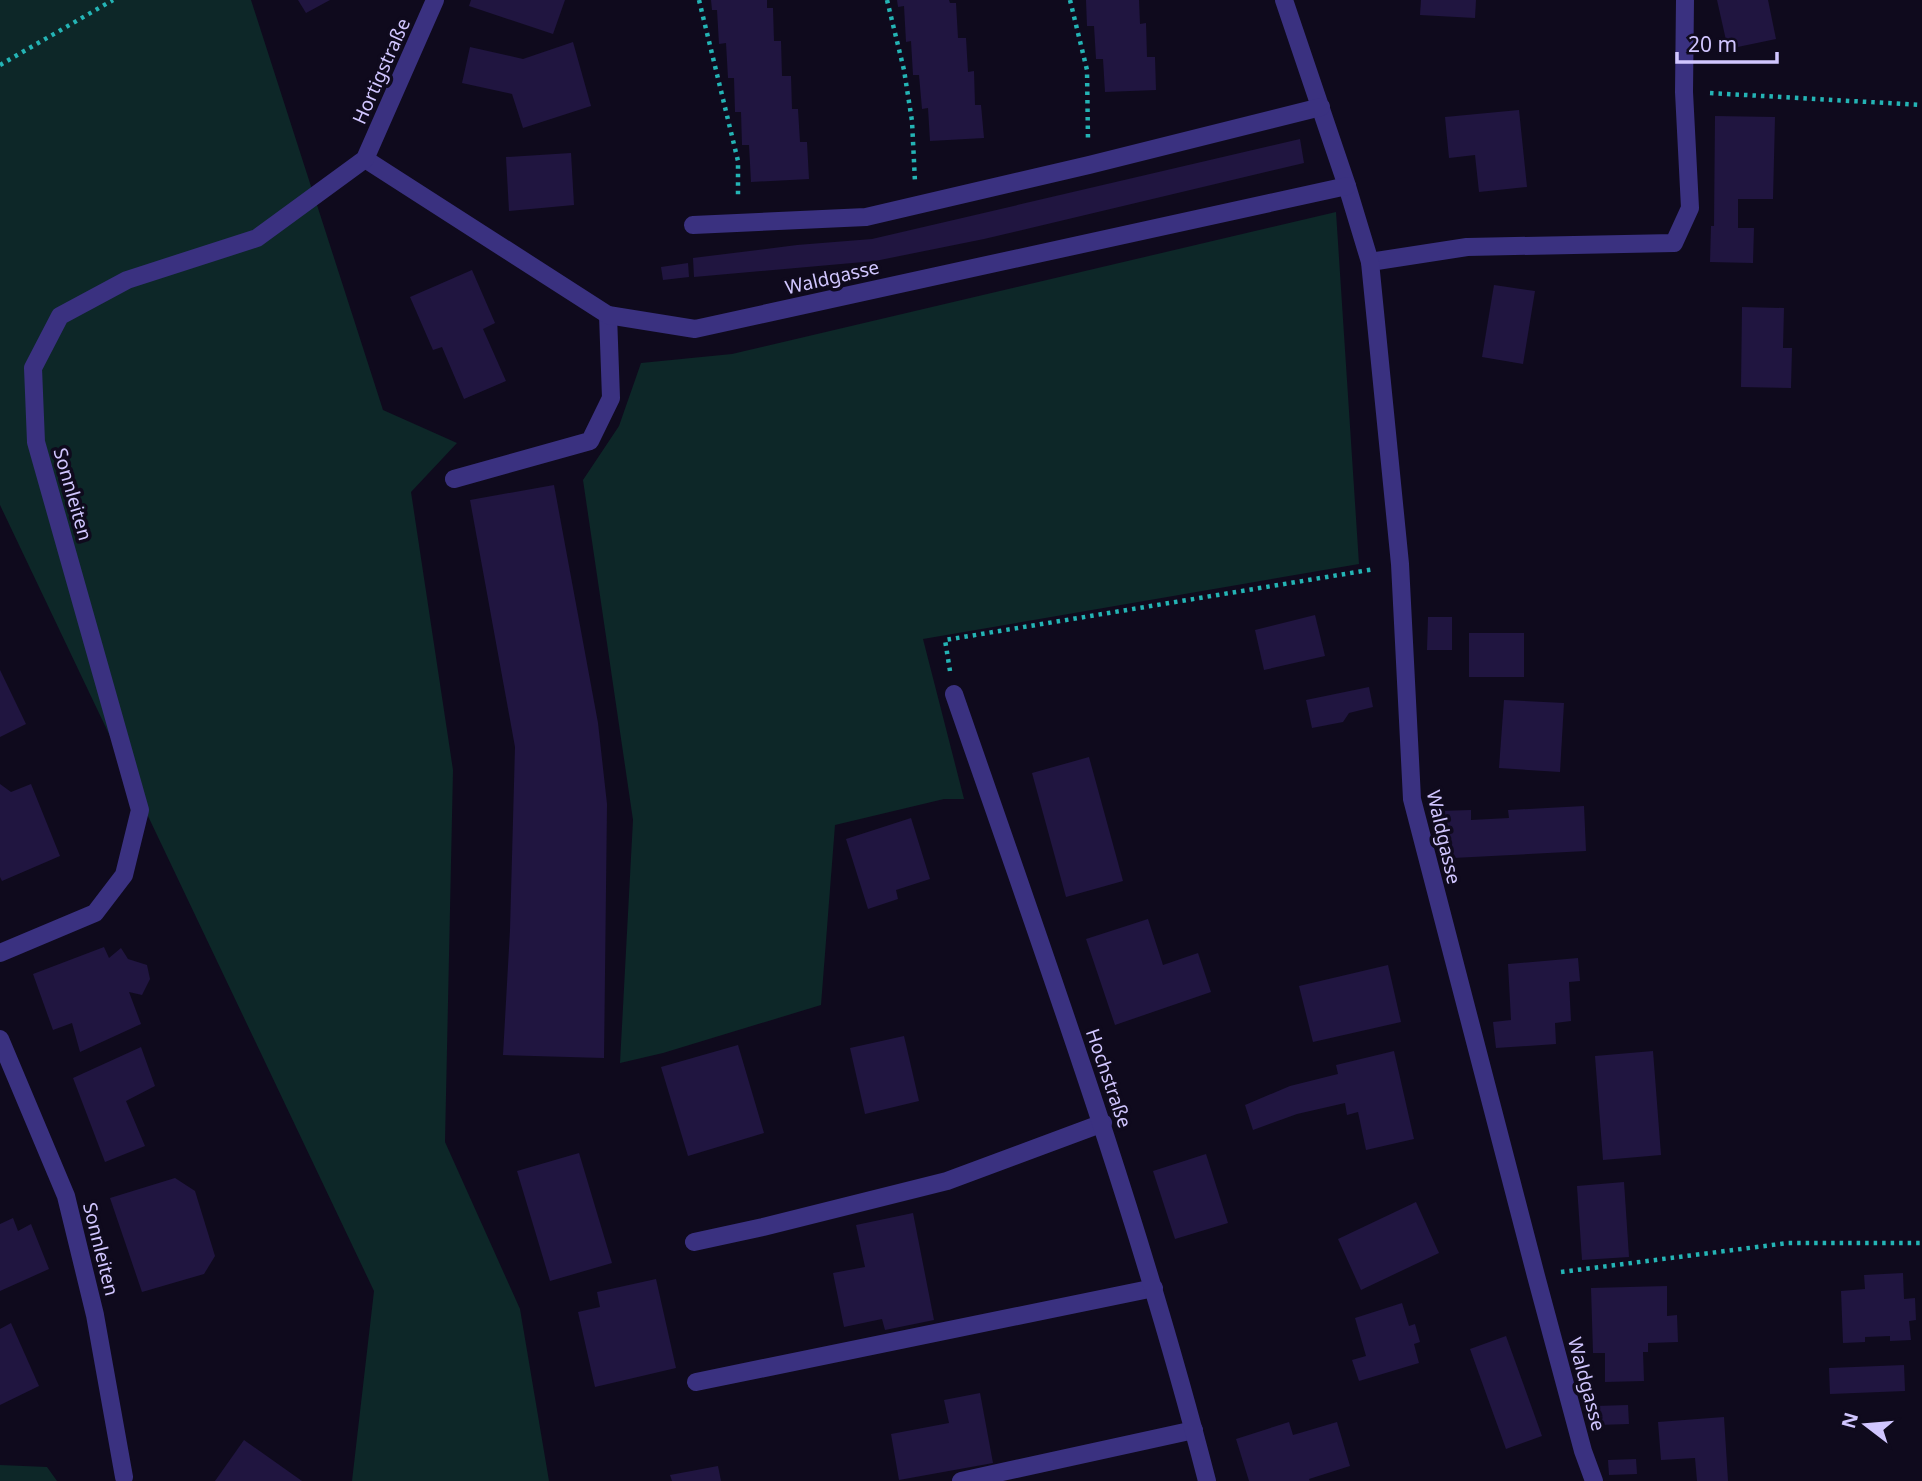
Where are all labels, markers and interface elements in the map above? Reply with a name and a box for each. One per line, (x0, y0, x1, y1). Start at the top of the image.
street label: Hortigstraße (346, 14, 416, 128)
scale bar (1677, 21, 1777, 65)
text: 20 m (1688, 30, 1737, 58)
street label: Waldgasse (782, 254, 882, 300)
street label: Sonnleiten (47, 445, 99, 543)
street label: Waldgasse (1421, 787, 1467, 887)
street label: Hochstraße (1080, 1025, 1138, 1131)
street label: Sonnleiten (77, 1200, 125, 1298)
street label: Waldgasse (1562, 1334, 1612, 1434)
north arrow (1831, 1390, 1901, 1460)
text: N (1835, 1409, 1864, 1431)

